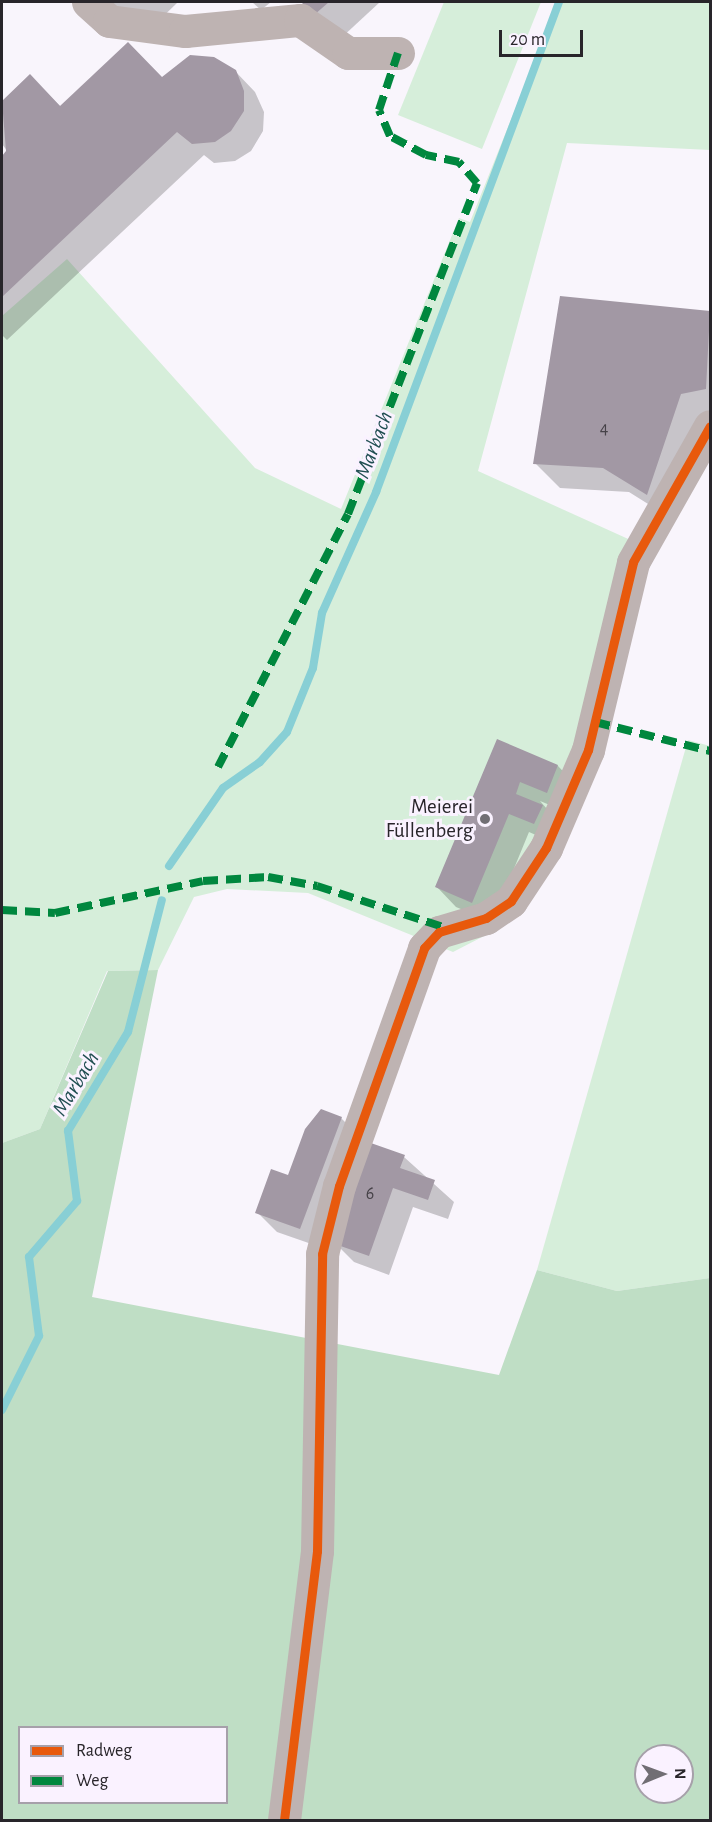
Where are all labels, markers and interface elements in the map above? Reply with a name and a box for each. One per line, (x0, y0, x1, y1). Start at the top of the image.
scale bar (502, 18, 586, 56)
text: 20 m (510, 31, 545, 49)
water label: Marbach (349, 408, 399, 482)
house number: 4 (600, 418, 608, 440)
place label: Meierei Füllenberg (386, 794, 473, 844)
marker: Meierei Füllenberg (478, 812, 492, 826)
water label: Marbach (47, 1047, 105, 1121)
house number: 6 (366, 1183, 374, 1205)
legend (18, 1726, 228, 1804)
text: Radweg (76, 1742, 132, 1760)
north arrow (634, 1744, 694, 1804)
text: N (672, 1768, 688, 1779)
text: Weg (76, 1772, 108, 1790)

